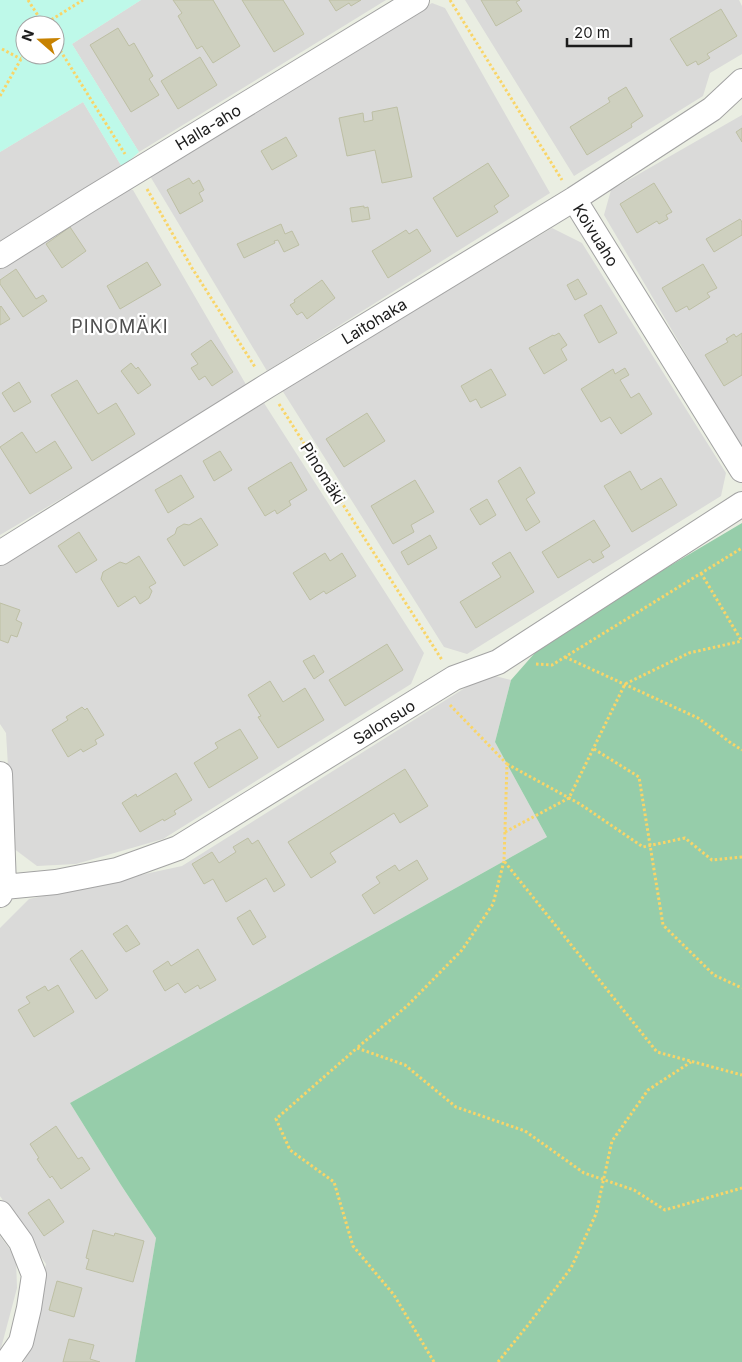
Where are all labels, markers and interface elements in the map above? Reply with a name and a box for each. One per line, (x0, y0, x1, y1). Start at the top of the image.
north arrow (15, 15, 65, 65)
scale bar (567, 15, 631, 47)
text: 20 m (574, 23, 610, 42)
text: N (18, 27, 37, 43)
street label: Halla-aho (172, 100, 244, 154)
street label: Koivuaho (569, 200, 623, 270)
street label: Laitohaka (338, 294, 410, 348)
district label: PINOMÄKI (71, 315, 169, 337)
street label: Pinomäki (296, 439, 350, 507)
street label: Salonsuo (349, 695, 419, 749)

